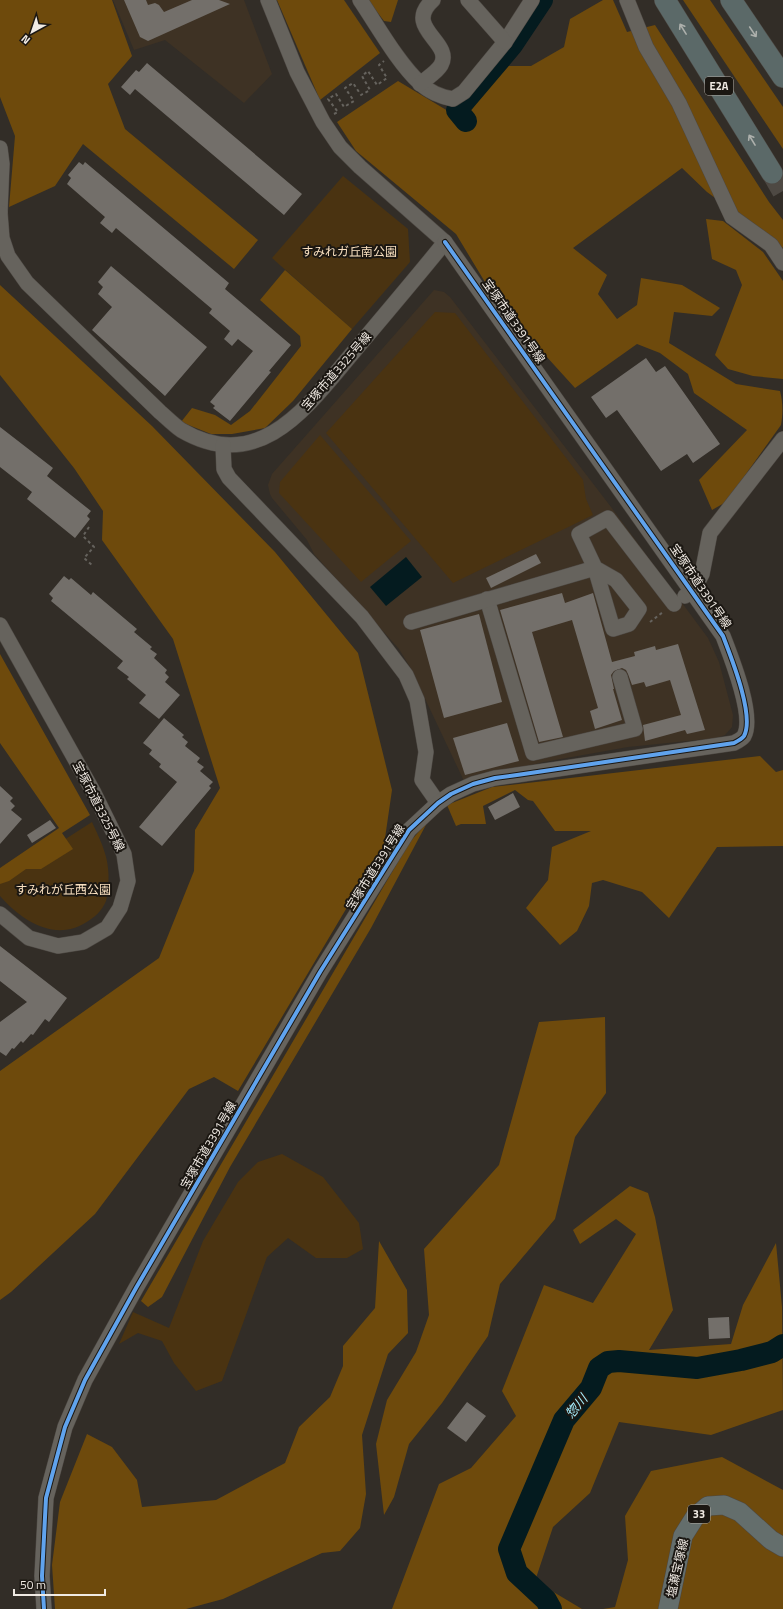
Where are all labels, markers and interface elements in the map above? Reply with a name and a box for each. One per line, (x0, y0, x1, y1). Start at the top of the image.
north arrow (12, 12, 52, 52)
one-way arrow (679, 23, 687, 35)
one-way arrow (749, 26, 757, 37)
text: N (18, 31, 34, 48)
road number: E2A (705, 77, 733, 95)
one-way arrow (748, 135, 756, 146)
park label: すみれガ丘南公園 (301, 242, 397, 261)
street label: 宝塚市道3391号線 (478, 275, 550, 367)
street label: 宝塚市道3325号線 (296, 327, 376, 415)
street label: 宝塚市道3391号線 (665, 540, 737, 632)
street label: 宝塚市道3325号線 (68, 758, 130, 854)
street label: 宝塚市道3391号線 (341, 820, 409, 914)
park label: すみれが丘西公園 (15, 880, 111, 899)
street label: 宝塚市道3391号線 (175, 1097, 241, 1193)
water label: 惣川 (560, 1388, 593, 1422)
road number: 33 (688, 1505, 710, 1523)
street label: 塩瀬宝塚線 (661, 1537, 693, 1599)
scale bar (14, 1571, 105, 1597)
text: 50 m (20, 1575, 46, 1594)

